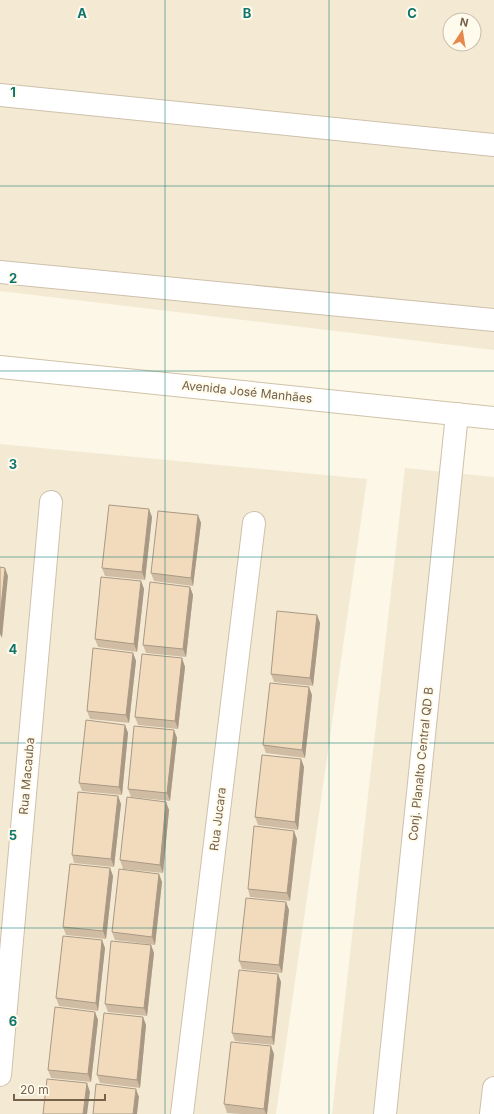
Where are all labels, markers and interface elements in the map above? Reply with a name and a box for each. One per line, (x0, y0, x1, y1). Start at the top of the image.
text: A (77, 5, 87, 21)
text: B (243, 5, 252, 21)
text: C (407, 5, 417, 21)
north arrow (442, 12, 482, 52)
text: N (459, 14, 470, 30)
text: 1 (10, 84, 16, 100)
text: 2 (9, 270, 17, 286)
street label: Avenida José Manhães (181, 377, 313, 406)
text: 3 (9, 456, 17, 472)
text: 4 (9, 641, 18, 657)
street label: Conj. Planalto Central QD B (405, 686, 436, 842)
street label: Rua Macauba (16, 737, 37, 815)
street label: Rua Jucara (206, 786, 229, 852)
text: 5 (9, 827, 17, 843)
text: 6 (9, 1013, 17, 1029)
scale bar (14, 1076, 105, 1102)
text: 20 m (20, 1082, 49, 1097)

